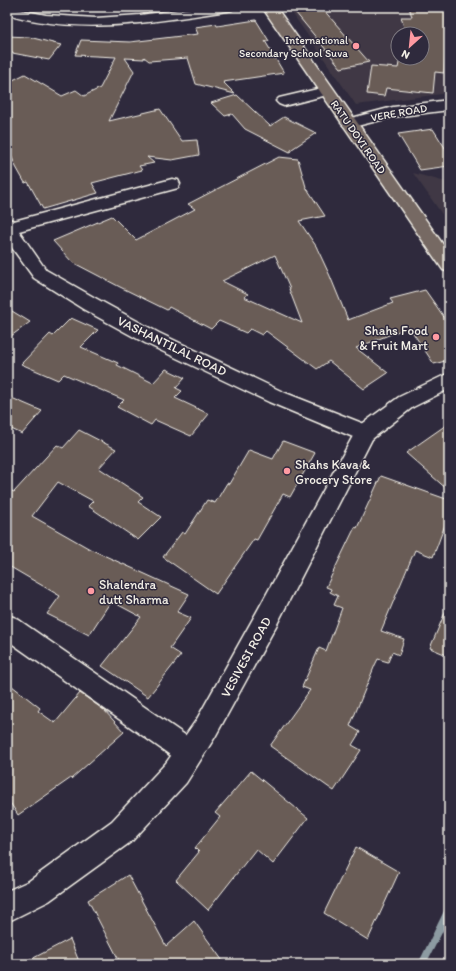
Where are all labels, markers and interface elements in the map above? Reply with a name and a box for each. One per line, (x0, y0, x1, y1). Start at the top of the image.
north arrow (390, 26, 430, 66)
place label: International Secondary School Suva (239, 34, 348, 60)
marker: International Secondary School Suva (351, 41, 361, 51)
text: N (399, 47, 412, 62)
street label: RATU DOVI ROAD (328, 98, 388, 176)
street label: VERE ROAD (370, 102, 428, 124)
street label: VASHANTILAL ROAD (115, 313, 230, 379)
place label: Shahs Food & Fruit Mart (359, 323, 428, 353)
marker: Shahs Food & Fruit Mart (431, 332, 441, 342)
place label: Shahs Kava & Grocery Store (295, 457, 372, 487)
marker: Shahs Kava & Grocery Store (282, 466, 292, 476)
place label: Shalendra dutt Sharma (99, 577, 169, 607)
marker: Shalendra dutt Sharma (86, 586, 96, 596)
street label: VESIVESI ROAD (218, 614, 275, 700)

